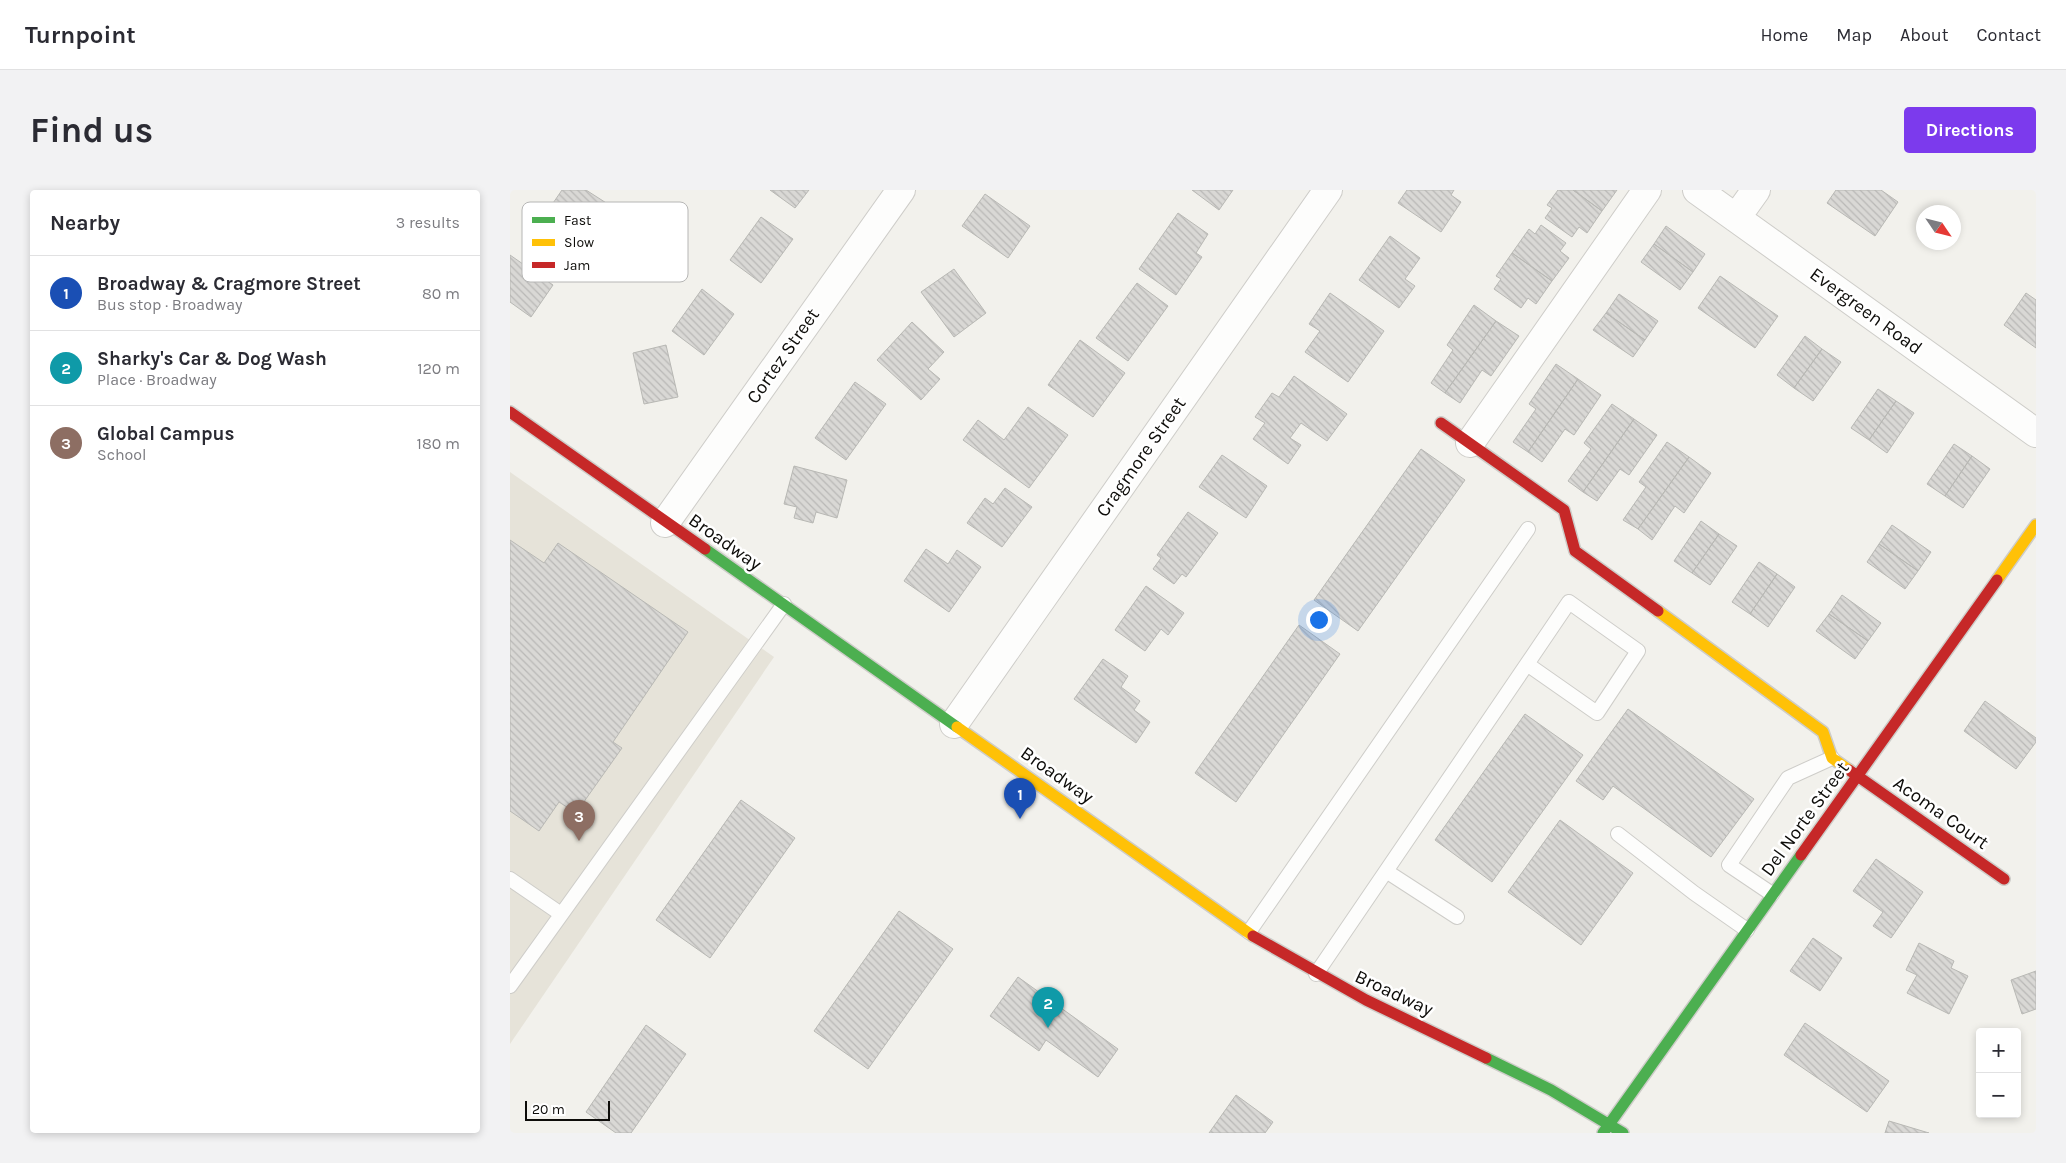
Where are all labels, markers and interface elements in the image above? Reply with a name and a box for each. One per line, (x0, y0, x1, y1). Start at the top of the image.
text: Turnpoint (25, 21, 136, 49)
text: Home (1760, 24, 1808, 46)
text: Map (1836, 24, 1872, 46)
text: About (1900, 24, 1949, 46)
text: Contact (1977, 24, 2041, 46)
button: Directions (1904, 107, 2036, 153)
text: Find us (30, 110, 153, 151)
legend (522, 202, 688, 282)
north arrow (1916, 205, 1961, 250)
text: Nearby (50, 211, 120, 235)
text: Fast (564, 212, 591, 229)
text: 3 results (396, 213, 460, 232)
text: Slow (564, 234, 594, 251)
text: Jam (564, 257, 590, 274)
street label: Evergreen Road (1806, 263, 1926, 359)
text: Broadway & Cragmore Street (97, 273, 361, 295)
text: 1 (63, 284, 69, 303)
text: 80 m (422, 284, 460, 303)
text: Bus stop · Broadway (97, 295, 242, 314)
street label: Cortez Street (742, 304, 824, 408)
text: Sharky's Car & Dog Wash (97, 348, 327, 370)
text: 2 (61, 359, 71, 378)
text: 120 m (417, 359, 460, 378)
text: Place · Broadway (97, 370, 217, 389)
street label: Cragmore Street (1092, 393, 1190, 521)
text: Global Campus (97, 423, 235, 445)
text: 3 (61, 434, 71, 453)
text: 180 m (417, 434, 460, 453)
text: School (97, 445, 147, 464)
street label: Broadway (684, 509, 766, 575)
your location (1306, 607, 1332, 633)
street label: Broadway (1016, 742, 1098, 808)
street label: Del Norte Street (1756, 758, 1854, 880)
street label: Acoma Court (1889, 772, 1993, 854)
pin: 1 (1004, 778, 1036, 819)
pin: 3 (563, 800, 595, 841)
street label: Broadway (1351, 965, 1437, 1021)
pin: 2 (1032, 987, 1064, 1028)
map controls (1976, 1028, 2021, 1118)
button: + (1976, 1028, 2021, 1073)
button: − (1976, 1073, 2021, 1118)
scale bar (525, 1098, 610, 1121)
text: 20 m (532, 1101, 565, 1118)

